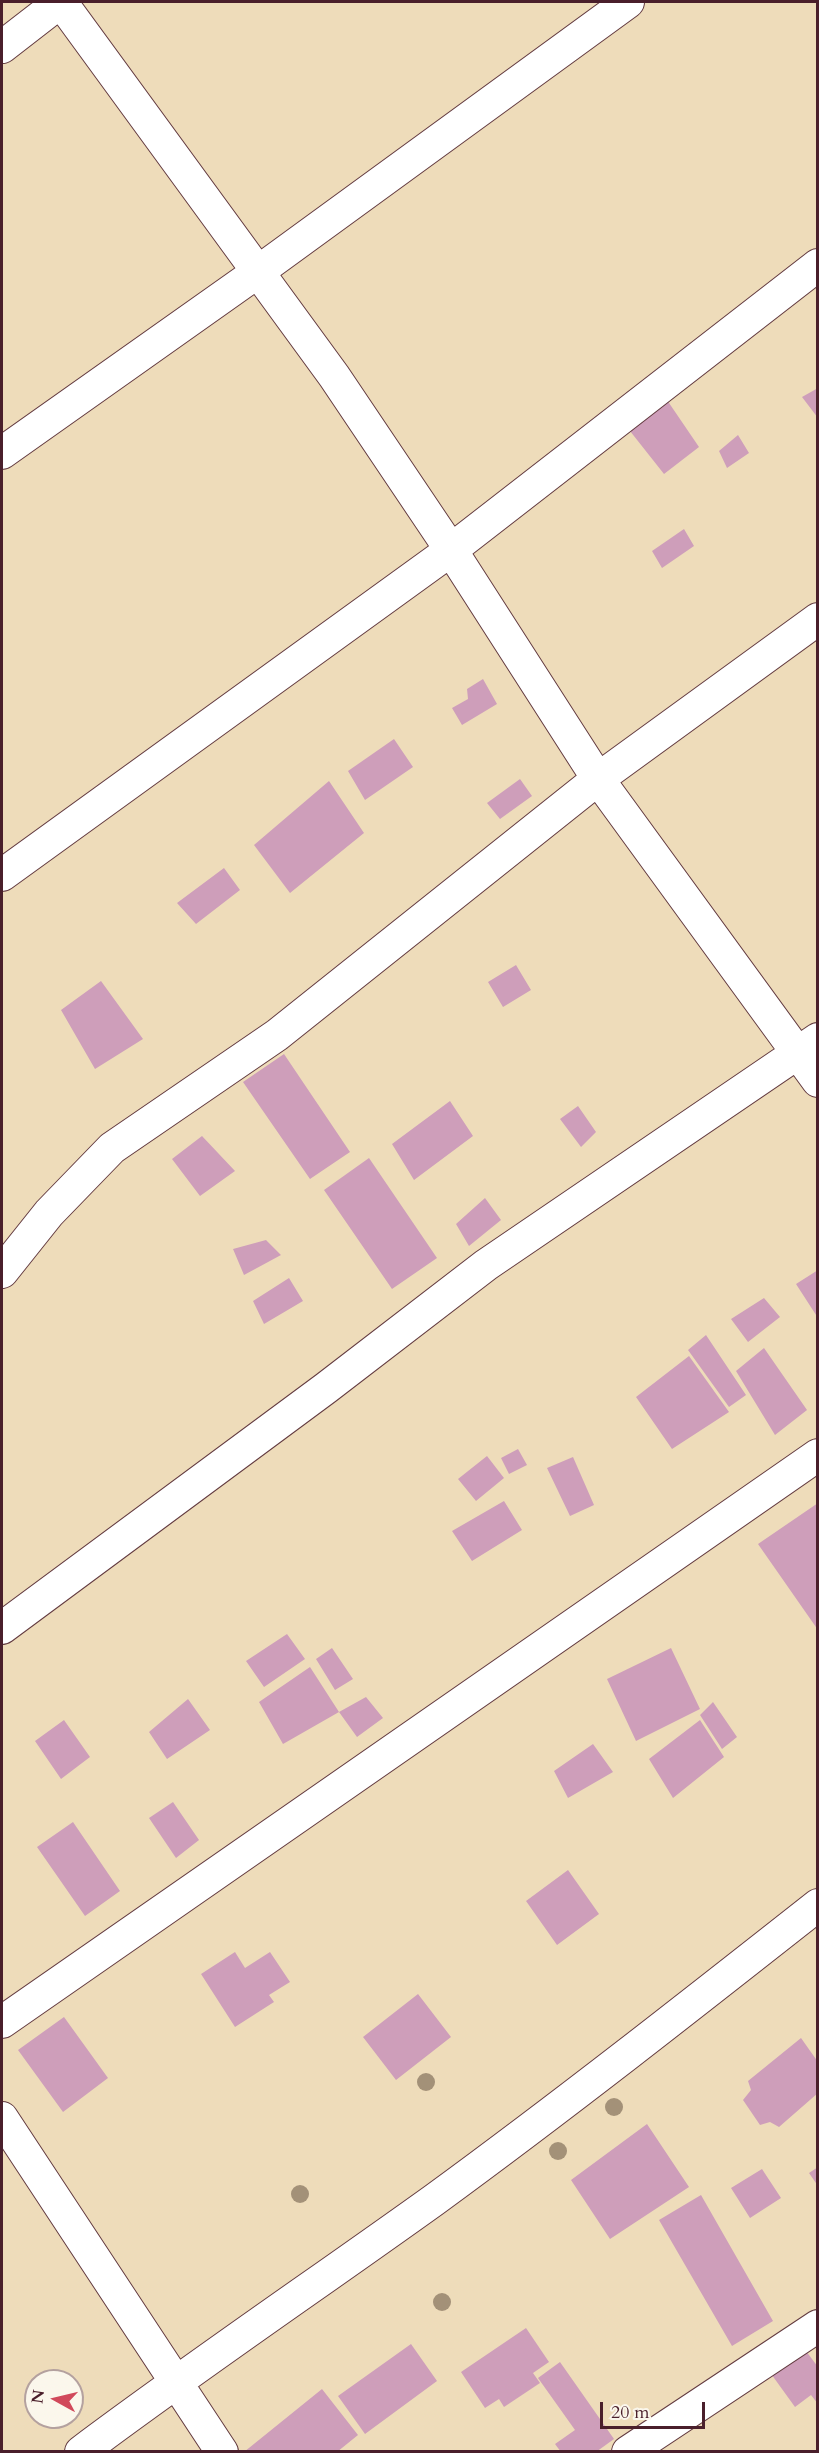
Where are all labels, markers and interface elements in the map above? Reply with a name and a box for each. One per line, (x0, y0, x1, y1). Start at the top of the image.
north arrow (24, 2369, 84, 2429)
text: N (26, 2388, 50, 2405)
scale bar (603, 2390, 708, 2428)
text: 20 m (611, 2400, 650, 2425)

